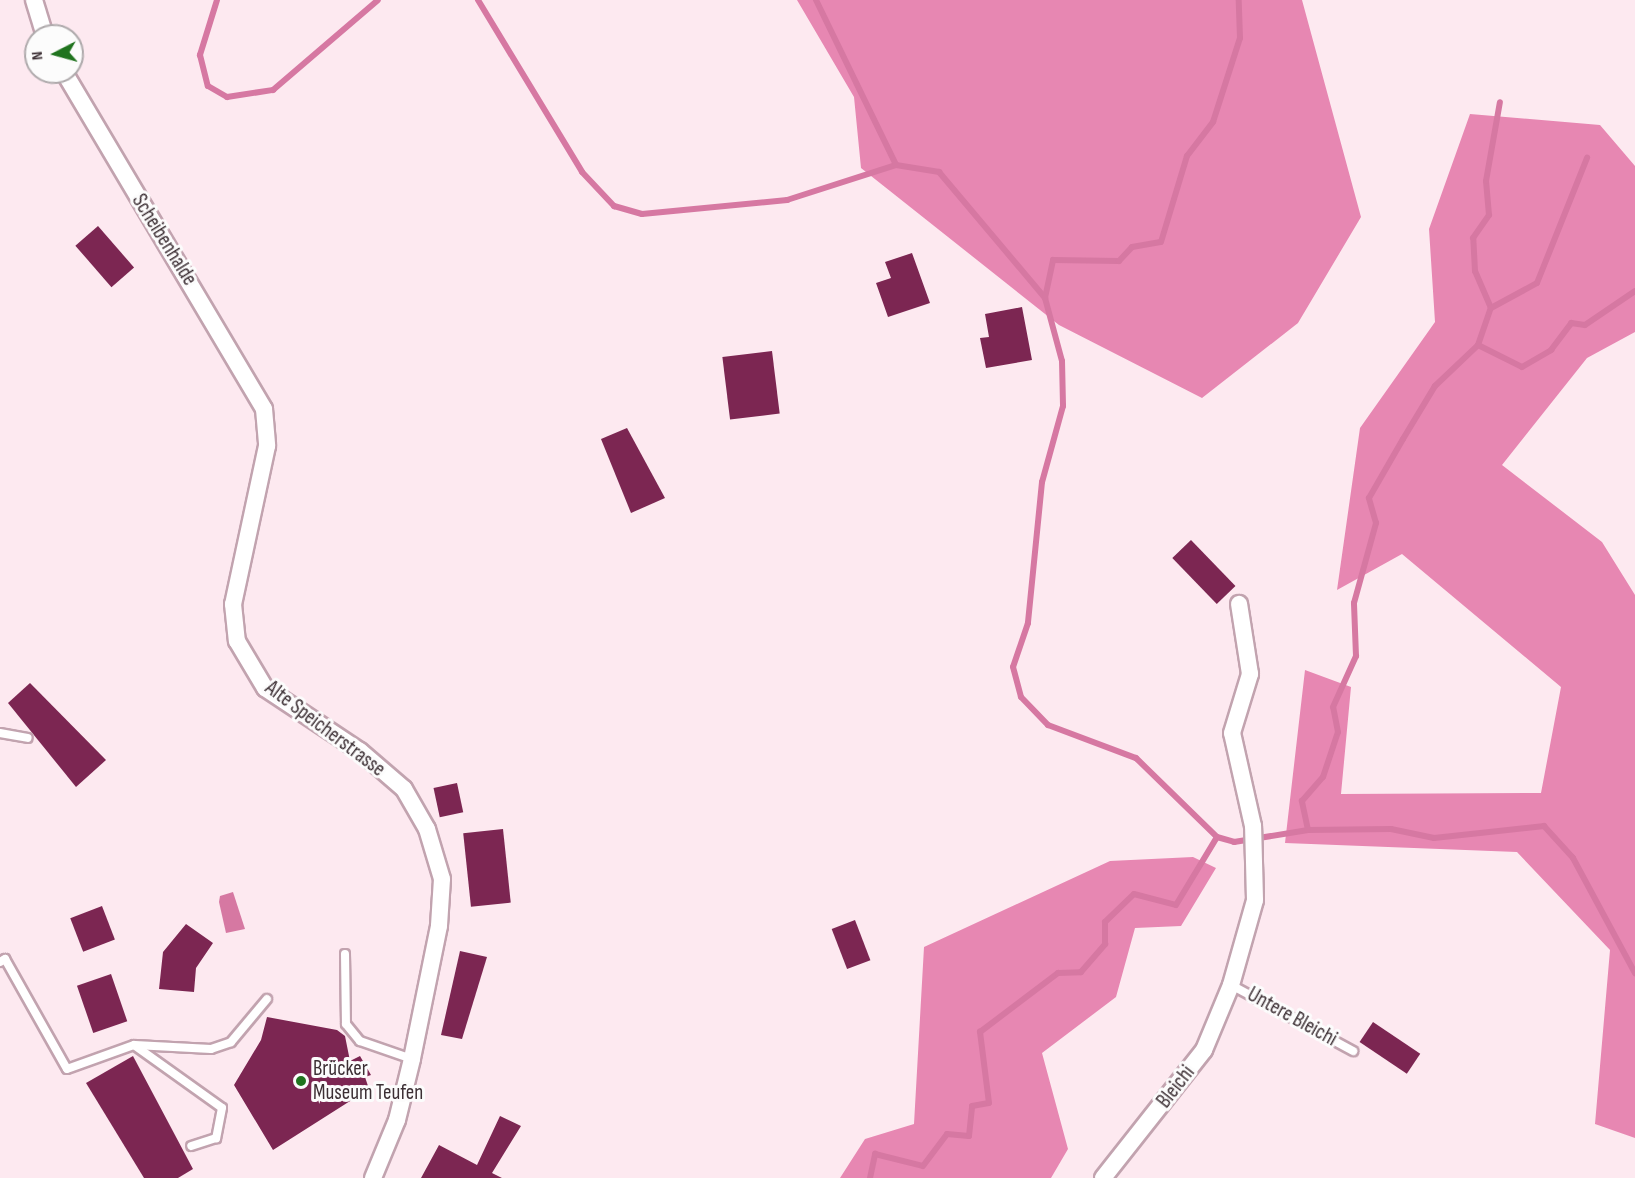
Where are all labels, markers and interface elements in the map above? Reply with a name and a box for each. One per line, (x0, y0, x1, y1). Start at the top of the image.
north arrow (24, 24, 84, 84)
text: N (28, 50, 47, 61)
street label: Scheibenhalde (126, 190, 202, 290)
street label: Alte Speicherstrasse (260, 676, 390, 782)
street label: Untere Bleichi (1243, 982, 1341, 1052)
place label: Brücker Museum Teufen (313, 1056, 423, 1106)
street label: Bleichi (1152, 1061, 1200, 1113)
marker: Brücker Museum Teufen (294, 1074, 308, 1088)

